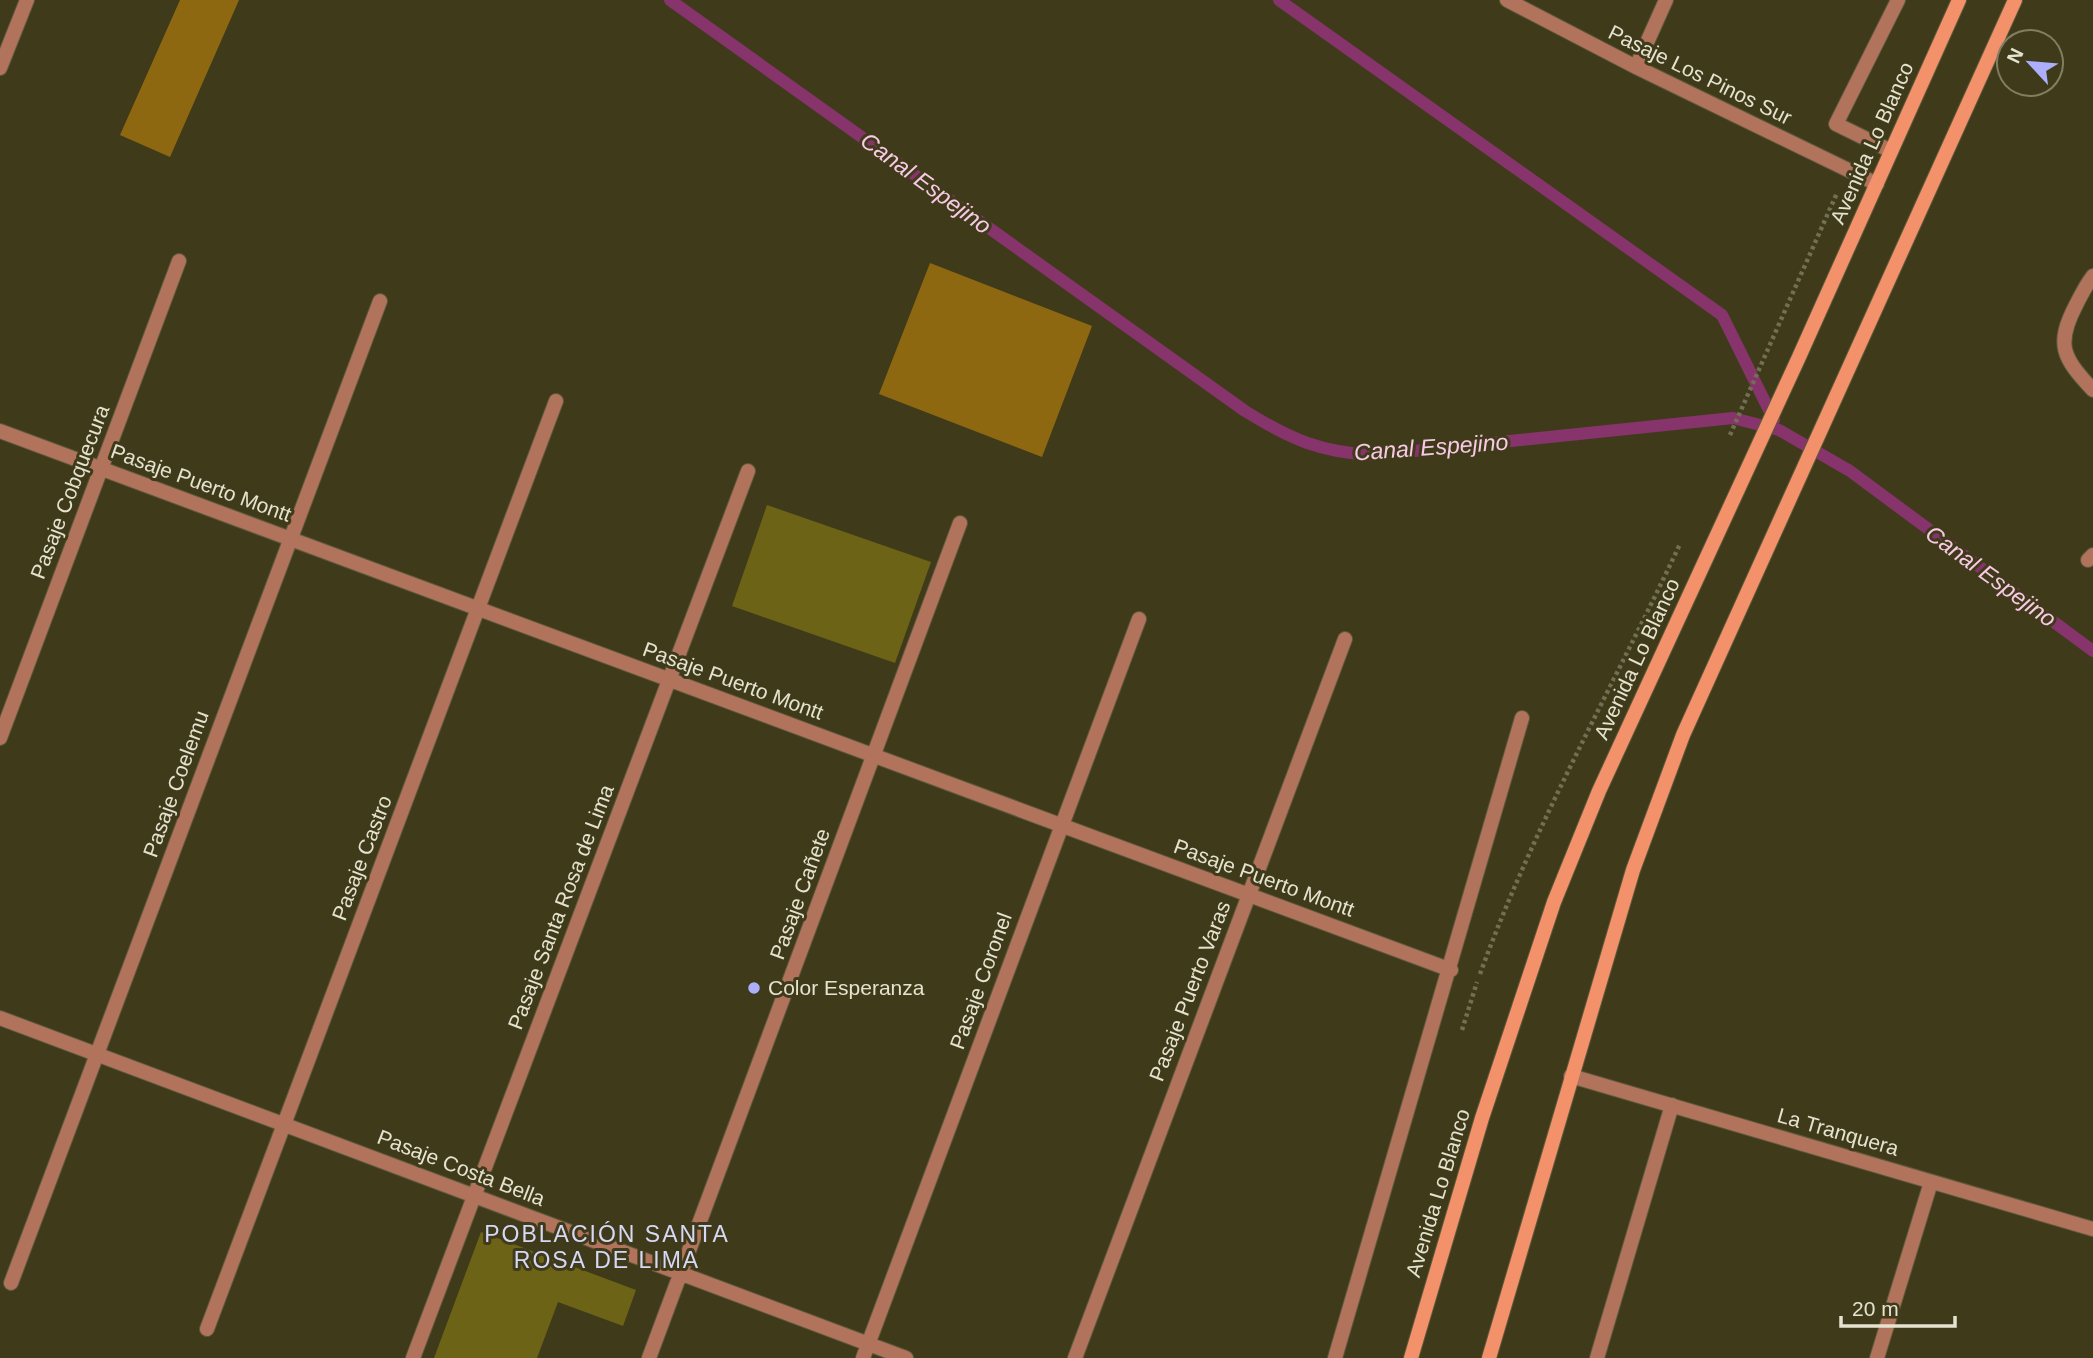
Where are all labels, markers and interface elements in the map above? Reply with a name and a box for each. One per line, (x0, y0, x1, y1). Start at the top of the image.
street label: Pasaje Los Pinos Sur (1605, 20, 1795, 129)
north arrow (1995, 28, 2065, 98)
text: N (2003, 45, 2028, 67)
street label: Avenida Lo Blanco (1825, 58, 1918, 227)
water label: Canal Espejino (856, 127, 996, 239)
street label: Pasaje Cobquecura (26, 401, 113, 582)
water label: Canal Espejino (1353, 429, 1509, 465)
street label: Pasaje Puerto Montt (108, 439, 295, 526)
water label: Canal Espejino (1921, 520, 2061, 632)
street label: Avenida Lo Blanco (1589, 575, 1684, 743)
street label: Pasaje Puerto Montt (640, 637, 827, 724)
street label: Pasaje Coelemu (138, 707, 213, 860)
street label: Pasaje Santa Rosa de Lima (503, 781, 618, 1032)
street label: Pasaje Castro (327, 792, 396, 924)
street label: Pasaje Cañete (765, 825, 834, 962)
street label: Pasaje Puerto Montt (1171, 834, 1358, 921)
street label: Pasaje Puerto Varas (1145, 898, 1235, 1084)
street label: Pasaje Coronel (945, 909, 1016, 1052)
place label: Color Esperanza (768, 976, 925, 999)
marker: Color Esperanza (746, 980, 762, 996)
street label: La Tranquera (1775, 1103, 1902, 1160)
street label: Avenida Lo Blanco (1401, 1106, 1474, 1280)
street label: Pasaje Costa Bella (374, 1125, 548, 1210)
district label: POBLACIÓN SANTA ROSA DE LIMA (484, 1221, 730, 1273)
scale bar (1841, 1284, 1955, 1328)
text: 20 m (1852, 1297, 1899, 1320)

